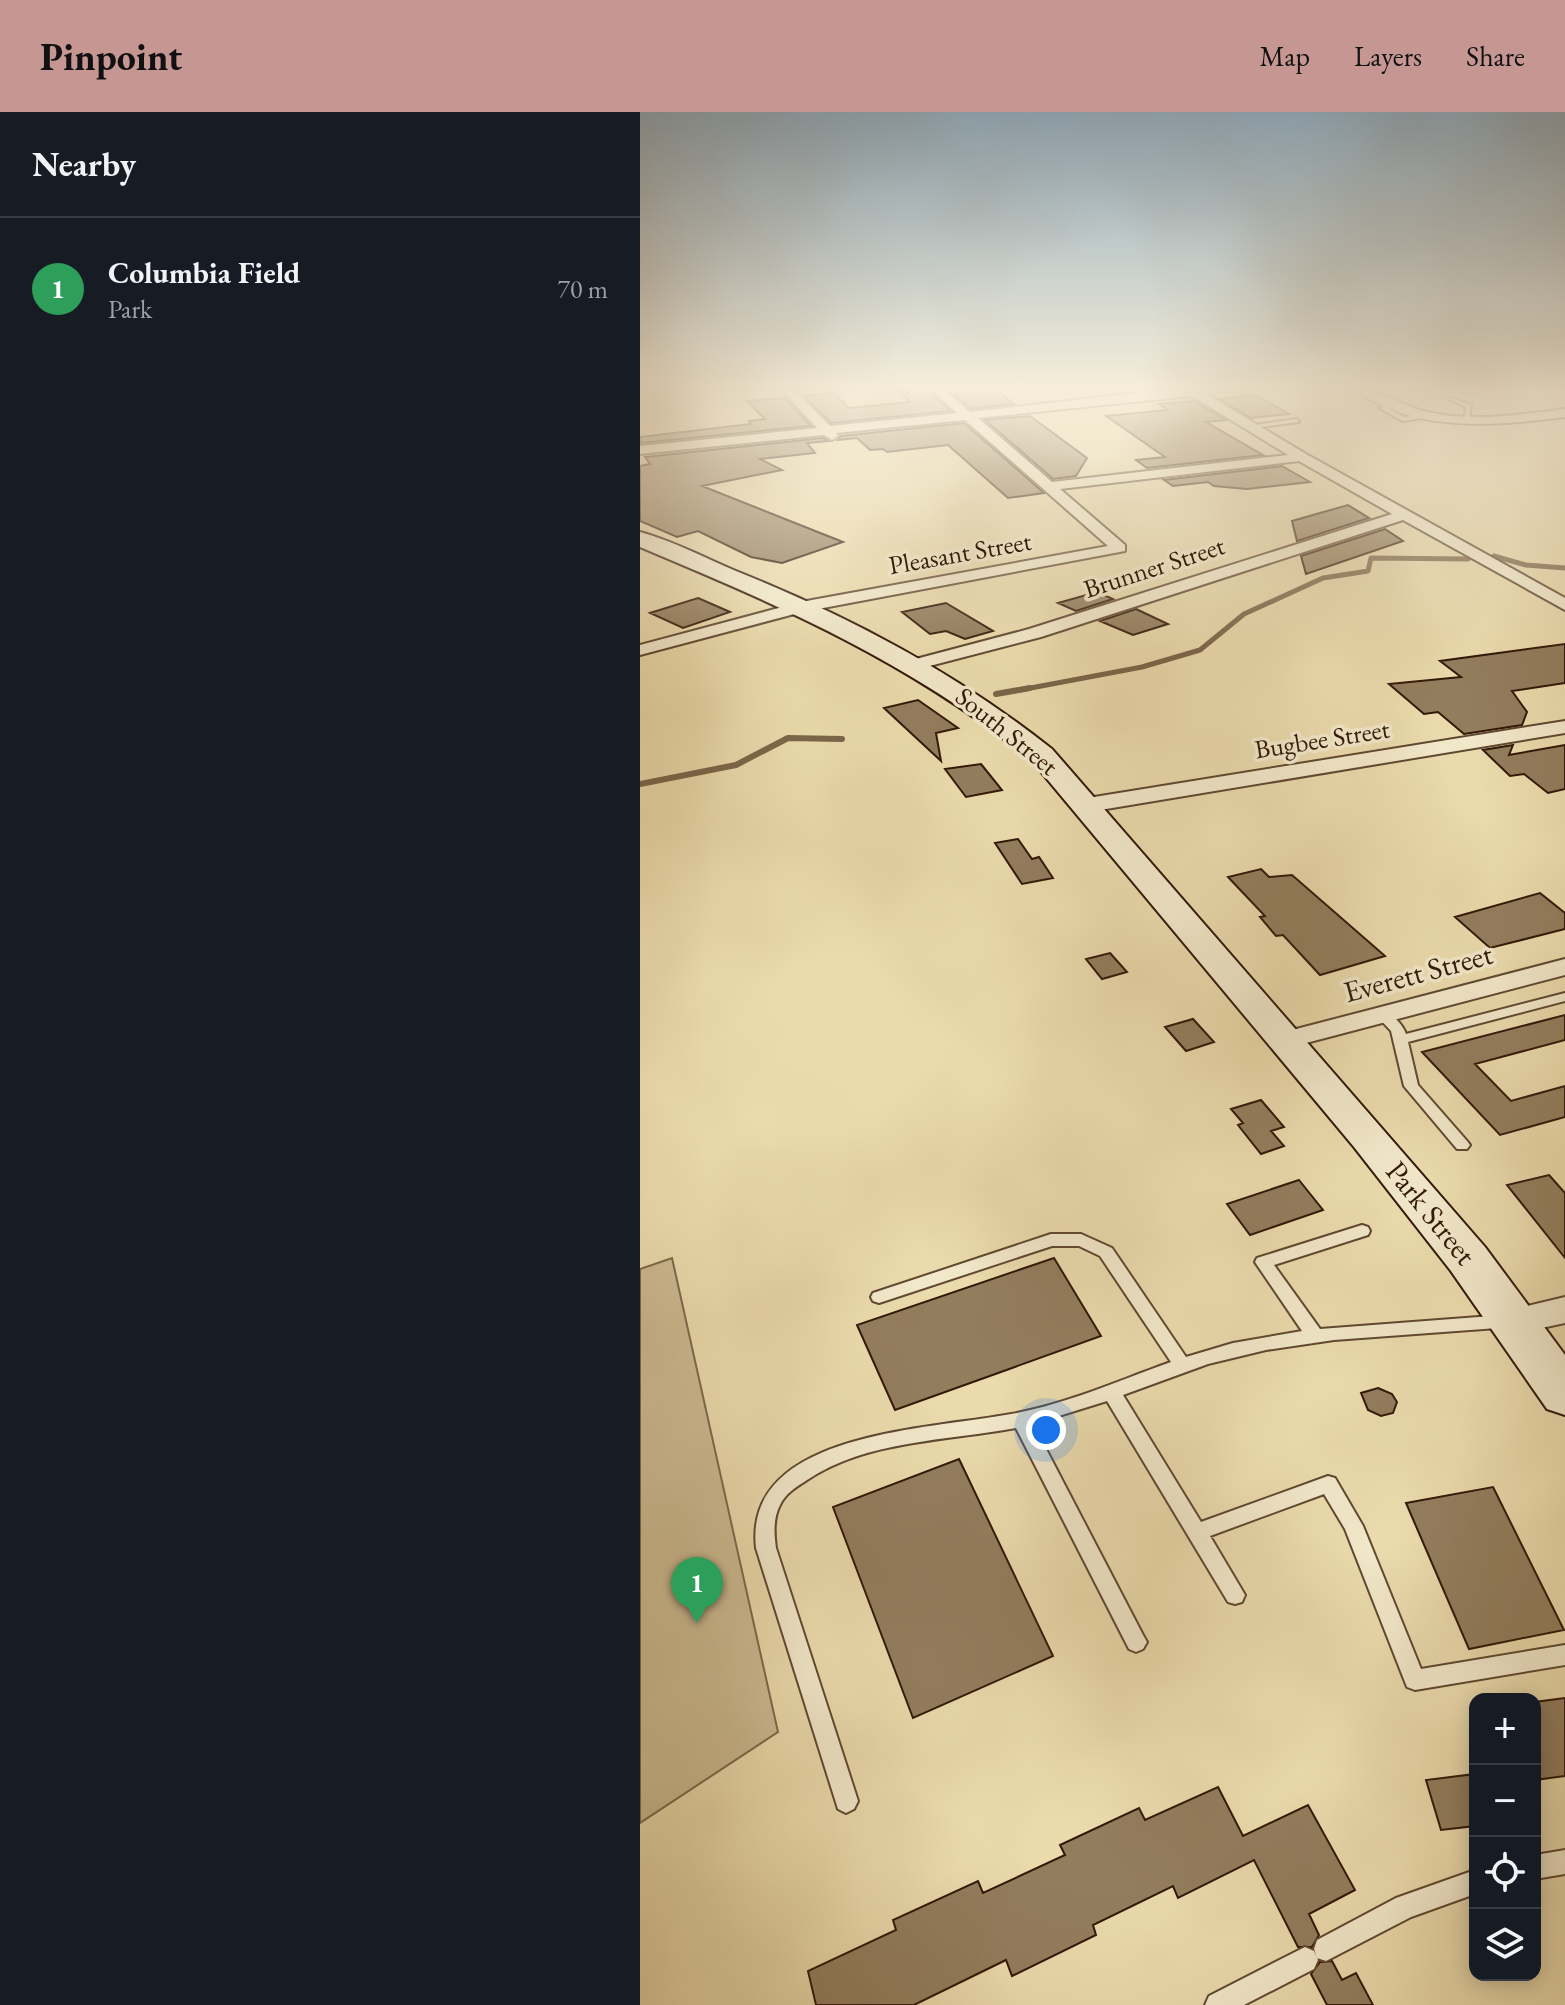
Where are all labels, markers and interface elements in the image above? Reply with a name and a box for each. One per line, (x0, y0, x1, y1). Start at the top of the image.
text: Pinpoint (40, 32, 182, 81)
text: Map (1260, 38, 1310, 74)
text: Layers (1354, 38, 1422, 74)
text: Share (1466, 38, 1525, 74)
text: Nearby (32, 142, 136, 186)
text: Columbia Field (108, 253, 300, 292)
text: 1 (51, 272, 65, 306)
text: 70 m (558, 272, 608, 306)
text: Park (108, 292, 152, 326)
street label: Pleasant Street (886, 524, 1034, 582)
street label: Brunner Street (1079, 528, 1229, 606)
street label: South Street (949, 679, 1065, 783)
street label: Bugbee Street (1252, 712, 1392, 766)
street label: Everett Street (1339, 934, 1497, 1011)
street label: Park Street (1378, 1153, 1486, 1273)
your location (1026, 1410, 1066, 1450)
pin: 1 (671, 1557, 723, 1623)
map controls (1469, 1693, 1541, 1981)
button: + (1469, 1693, 1541, 1765)
button: − (1469, 1765, 1541, 1837)
button: locate (1469, 1837, 1541, 1909)
button: layers (1469, 1909, 1541, 1981)

